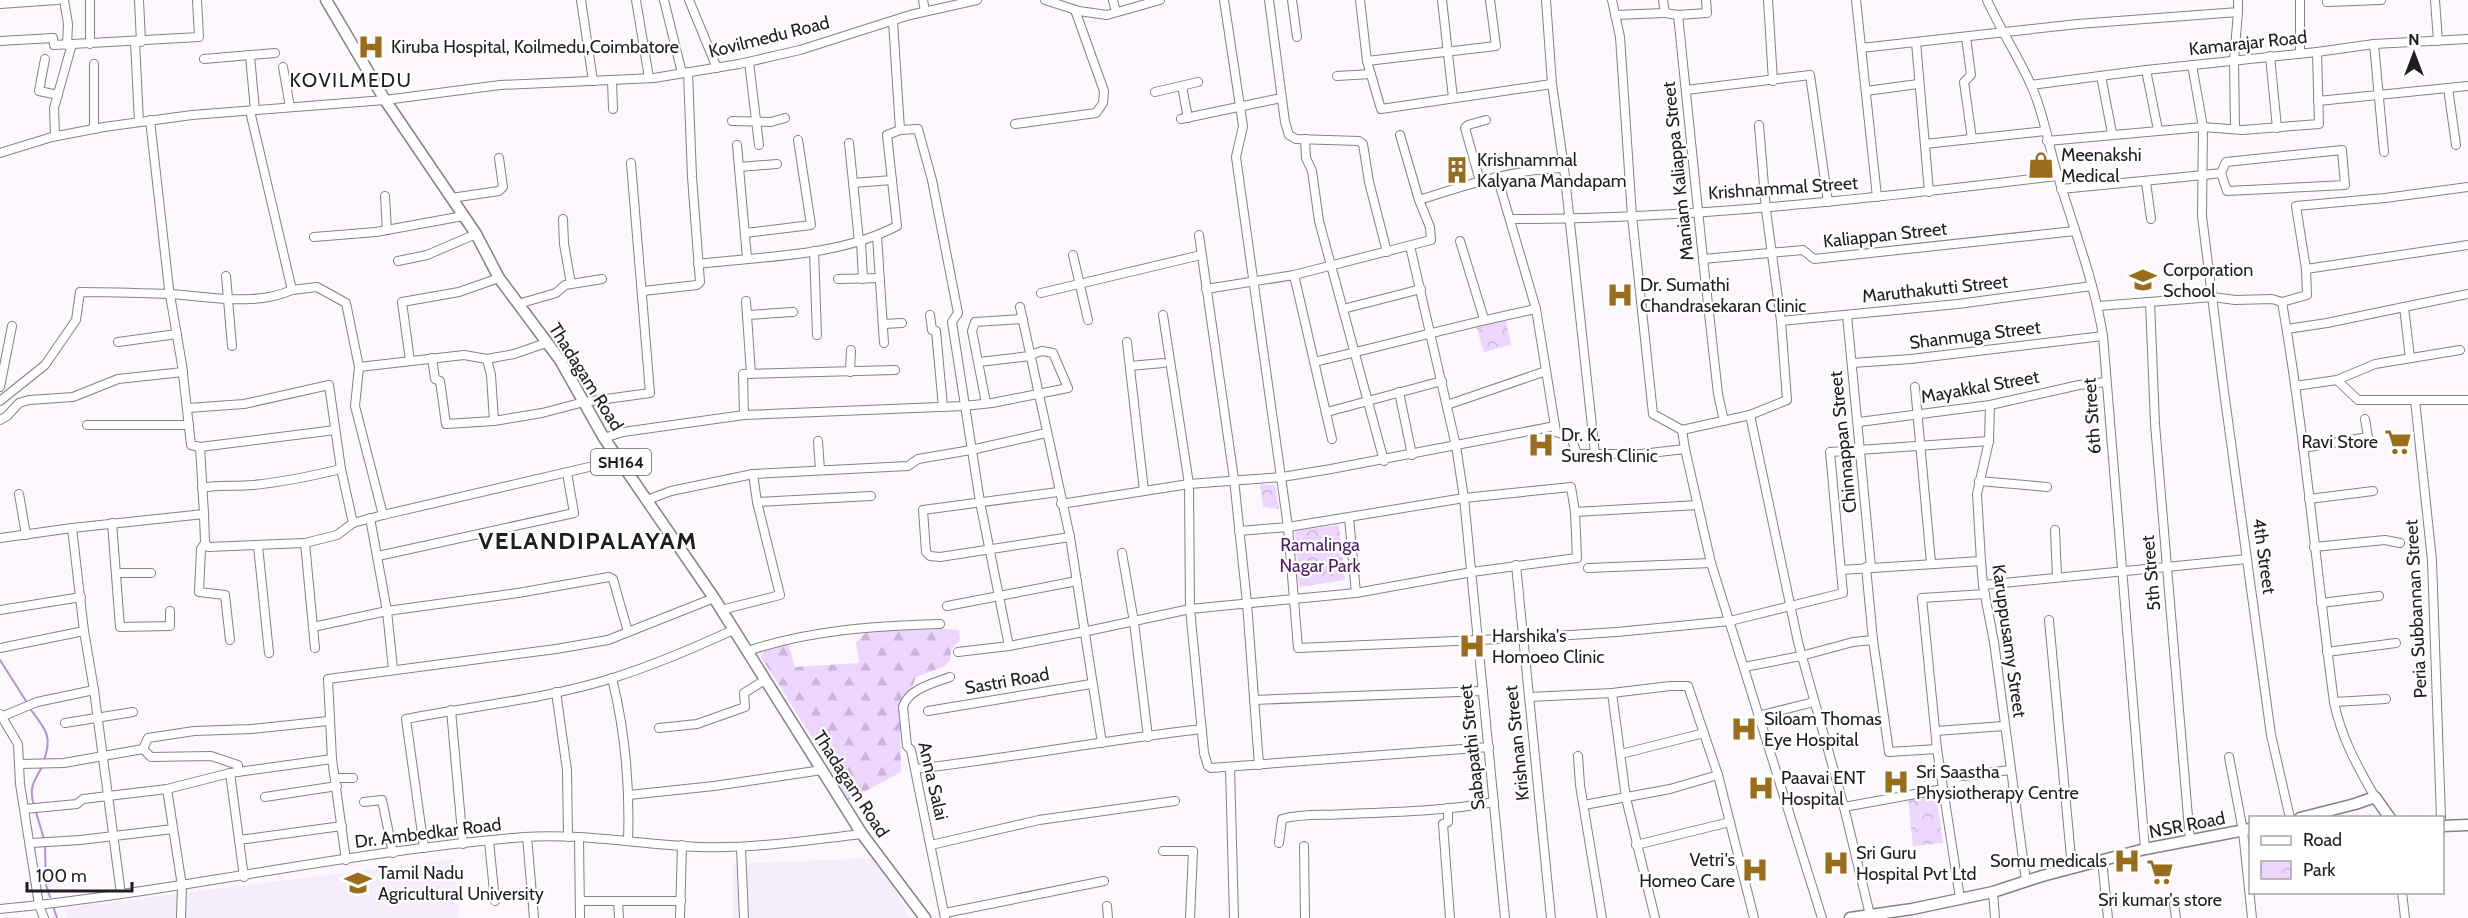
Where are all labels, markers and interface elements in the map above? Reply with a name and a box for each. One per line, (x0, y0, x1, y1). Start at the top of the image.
street label: Kovilmedu Road (706, 11, 832, 63)
north arrow (2384, 24, 2444, 84)
street label: Kamarajar Road (2188, 26, 2308, 60)
text: N (2408, 30, 2420, 49)
hospital icon: Kiruba Hospital, Koilmedu,Coimbatore (356, 32, 386, 62)
place label: Kiruba Hospital, Koilmedu,Coimbatore (391, 36, 679, 58)
district label: KOVILMEDU (290, 68, 412, 92)
street label: Maniam Kaliappa Street (1658, 80, 1698, 262)
place label: Meenakshi Medical (2061, 144, 2142, 187)
place label: Krishnammal Kalyana Mandapam (1477, 149, 1627, 192)
shop icon: Meenakshi Medical (2026, 150, 2056, 180)
building icon: Krishnammal Kalyana Mandapam (1442, 155, 1472, 185)
street label: Krishnammal Street (1707, 172, 1859, 204)
street label: Kaliappan Street (1822, 218, 1948, 252)
place label: Corporation School (2163, 259, 2253, 302)
school or university icon: Corporation School (2128, 265, 2158, 295)
street label: Maruthakutti Street (1861, 270, 2009, 308)
place label: Dr. Sumathi Chandrasekaran Clinic (1640, 274, 1807, 317)
hospital icon: Dr. Sumathi Chandrasekaran Clinic (1605, 280, 1635, 310)
street label: Shanmuga Street (1908, 316, 2042, 354)
street label: Thadagam Road (544, 319, 628, 435)
street label: Mayakkal Street (1919, 366, 2041, 408)
street label: Chinnappan Street (1825, 370, 1861, 514)
street label: 6th Street (2078, 377, 2106, 455)
place label: Dr. K. Suresh Clinic (1561, 424, 1658, 467)
supermarket icon: Ravi Store (2383, 427, 2413, 457)
hospital icon: Dr. K. Suresh Clinic (1526, 430, 1556, 460)
place label: Ravi Store (2301, 431, 2378, 453)
road number: SH164 (591, 449, 651, 475)
street label: 4th Street (2248, 517, 2280, 595)
street label: Peria Subbannan Street (2400, 519, 2432, 699)
district label: VELANDIPALAYAM (478, 526, 698, 555)
park label: Ramalinga Nagar Park (1280, 534, 1361, 577)
street label: 5th Street (2137, 534, 2165, 612)
street label: Karuppusamy Street (1987, 563, 2031, 719)
place label: Harshika's Homoeo Clinic (1492, 625, 1604, 668)
hospital icon: Harshika's Homoeo Clinic (1457, 631, 1487, 661)
street label: Sastri Road (963, 663, 1051, 699)
street label: Sabapathi Street (1454, 683, 1490, 811)
street label: Krishnan Street (1500, 684, 1534, 802)
place label: Siloam Thomas Eye Hospital (1764, 708, 1882, 751)
hospital icon: Siloam Thomas Eye Hospital (1729, 714, 1759, 744)
street label: Thadagam Road (808, 726, 894, 842)
street label: Anna Salai (913, 740, 953, 822)
place label: Sri Saastha Physiotherapy Centre (1916, 761, 2079, 804)
place label: Paavai ENT Hospital (1781, 767, 1866, 810)
hospital icon: Sri Saastha Physiotherapy Centre (1881, 767, 1911, 797)
hospital icon: Paavai ENT Hospital (1746, 773, 1776, 803)
street label: NSR Road (2147, 807, 2227, 843)
street label: Dr. Ambedkar Road (354, 813, 502, 853)
legend (2249, 816, 2444, 894)
text: Road (2303, 829, 2342, 851)
place label: Sri Guru Hospital Pvt Ltd (1856, 842, 1977, 885)
hospital icon: Somu medicals (2112, 846, 2142, 876)
hospital icon: Sri Guru Hospital Pvt Ltd (1821, 848, 1851, 878)
place label: Vetri's Homeo Care (1639, 849, 1735, 892)
place label: Somu medicals (1990, 850, 2107, 872)
scale bar (27, 855, 132, 893)
hospital icon: Vetri's Homeo Care (1740, 855, 1770, 885)
supermarket icon: Sri kumar's store (2145, 857, 2175, 887)
text: Park (2303, 859, 2336, 881)
place label: Tamil Nadu Agricultural University (378, 862, 544, 905)
text: 100 m (36, 865, 87, 887)
school or university icon: Tamil Nadu Agricultural University (343, 868, 373, 898)
place label: Sri kumar's store (2098, 889, 2222, 911)

